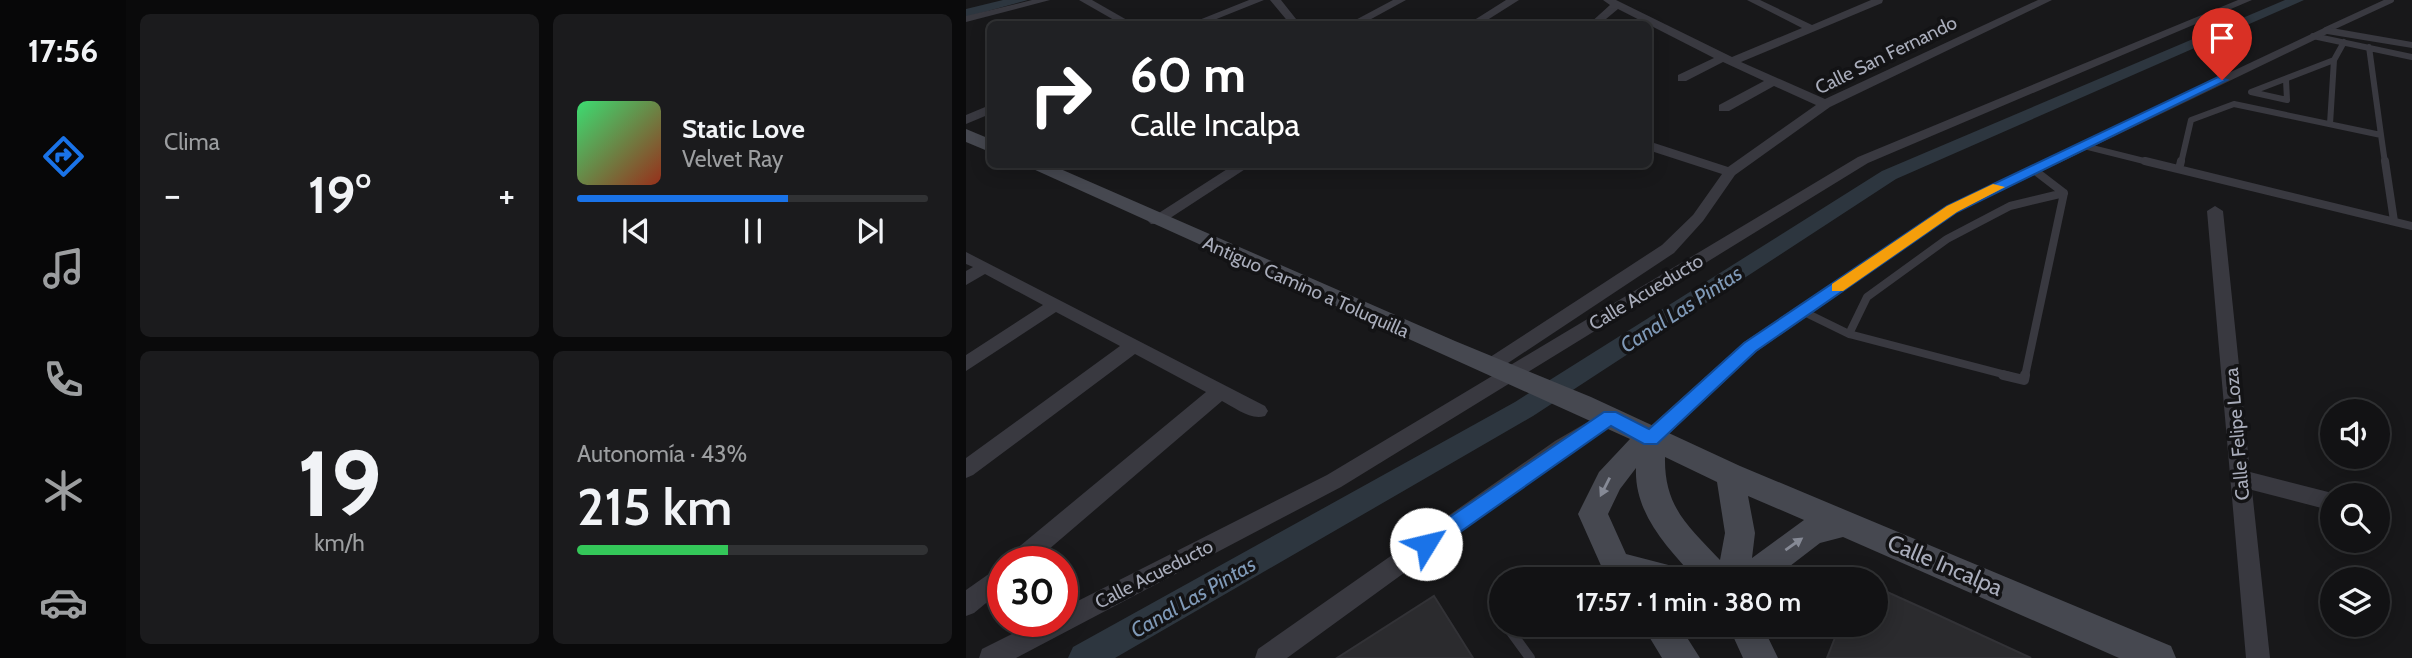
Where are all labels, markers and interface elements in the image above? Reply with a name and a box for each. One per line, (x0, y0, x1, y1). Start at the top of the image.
pin (2192, 8, 2252, 80)
street label: Calle San Fernando (1811, 11, 1961, 99)
icon: arrive (2203, 19, 2241, 57)
text: 17:56 (28, 31, 98, 70)
text: 60 m (1130, 45, 1246, 104)
icon: right (1015, 49, 1106, 140)
text: Calle Incalpa (1130, 105, 1300, 144)
text: Static Love (682, 113, 805, 145)
text: Clima (164, 128, 220, 156)
icon: directions (39, 132, 88, 181)
text: Velvet Ray (682, 145, 783, 173)
text: 19° (308, 163, 371, 226)
text: − (164, 171, 181, 218)
text: + (498, 171, 515, 218)
icon: previous (617, 212, 655, 250)
icon: pause (734, 212, 772, 250)
icon: next (851, 212, 889, 250)
street label: Antiguo Camino a Toluquilla (1199, 231, 1413, 343)
icon: music (39, 244, 88, 293)
street label: Calle Acueducto (1585, 249, 1707, 335)
water label: Canal Las Pintas (1615, 260, 1747, 358)
icon: phone (39, 355, 88, 404)
street label: Calle Felipe Loza (2220, 367, 2254, 501)
map controls (2320, 399, 2390, 637)
button: sound (2320, 399, 2390, 469)
text: 19 (297, 428, 382, 539)
text: Autonomía · 43% (577, 440, 747, 468)
icon: climate (39, 466, 88, 515)
text: 215 km (577, 475, 732, 538)
one-way arrow (1599, 478, 1611, 498)
button: search (2320, 483, 2390, 553)
position arrow (1389, 507, 1463, 581)
street label: Calle Incalpa (1883, 528, 2007, 602)
text: km/h (314, 529, 365, 557)
street label: Calle Acueducto (1091, 534, 1217, 614)
one-way arrow (1785, 537, 1803, 551)
speed limit sign: 30 (987, 546, 1078, 637)
water label: Canal Las Pintas (1126, 551, 1260, 643)
button: layers (2320, 567, 2390, 637)
icon: car (39, 578, 88, 627)
text: 17:57 · 1 min · 380 m (1576, 586, 1801, 618)

